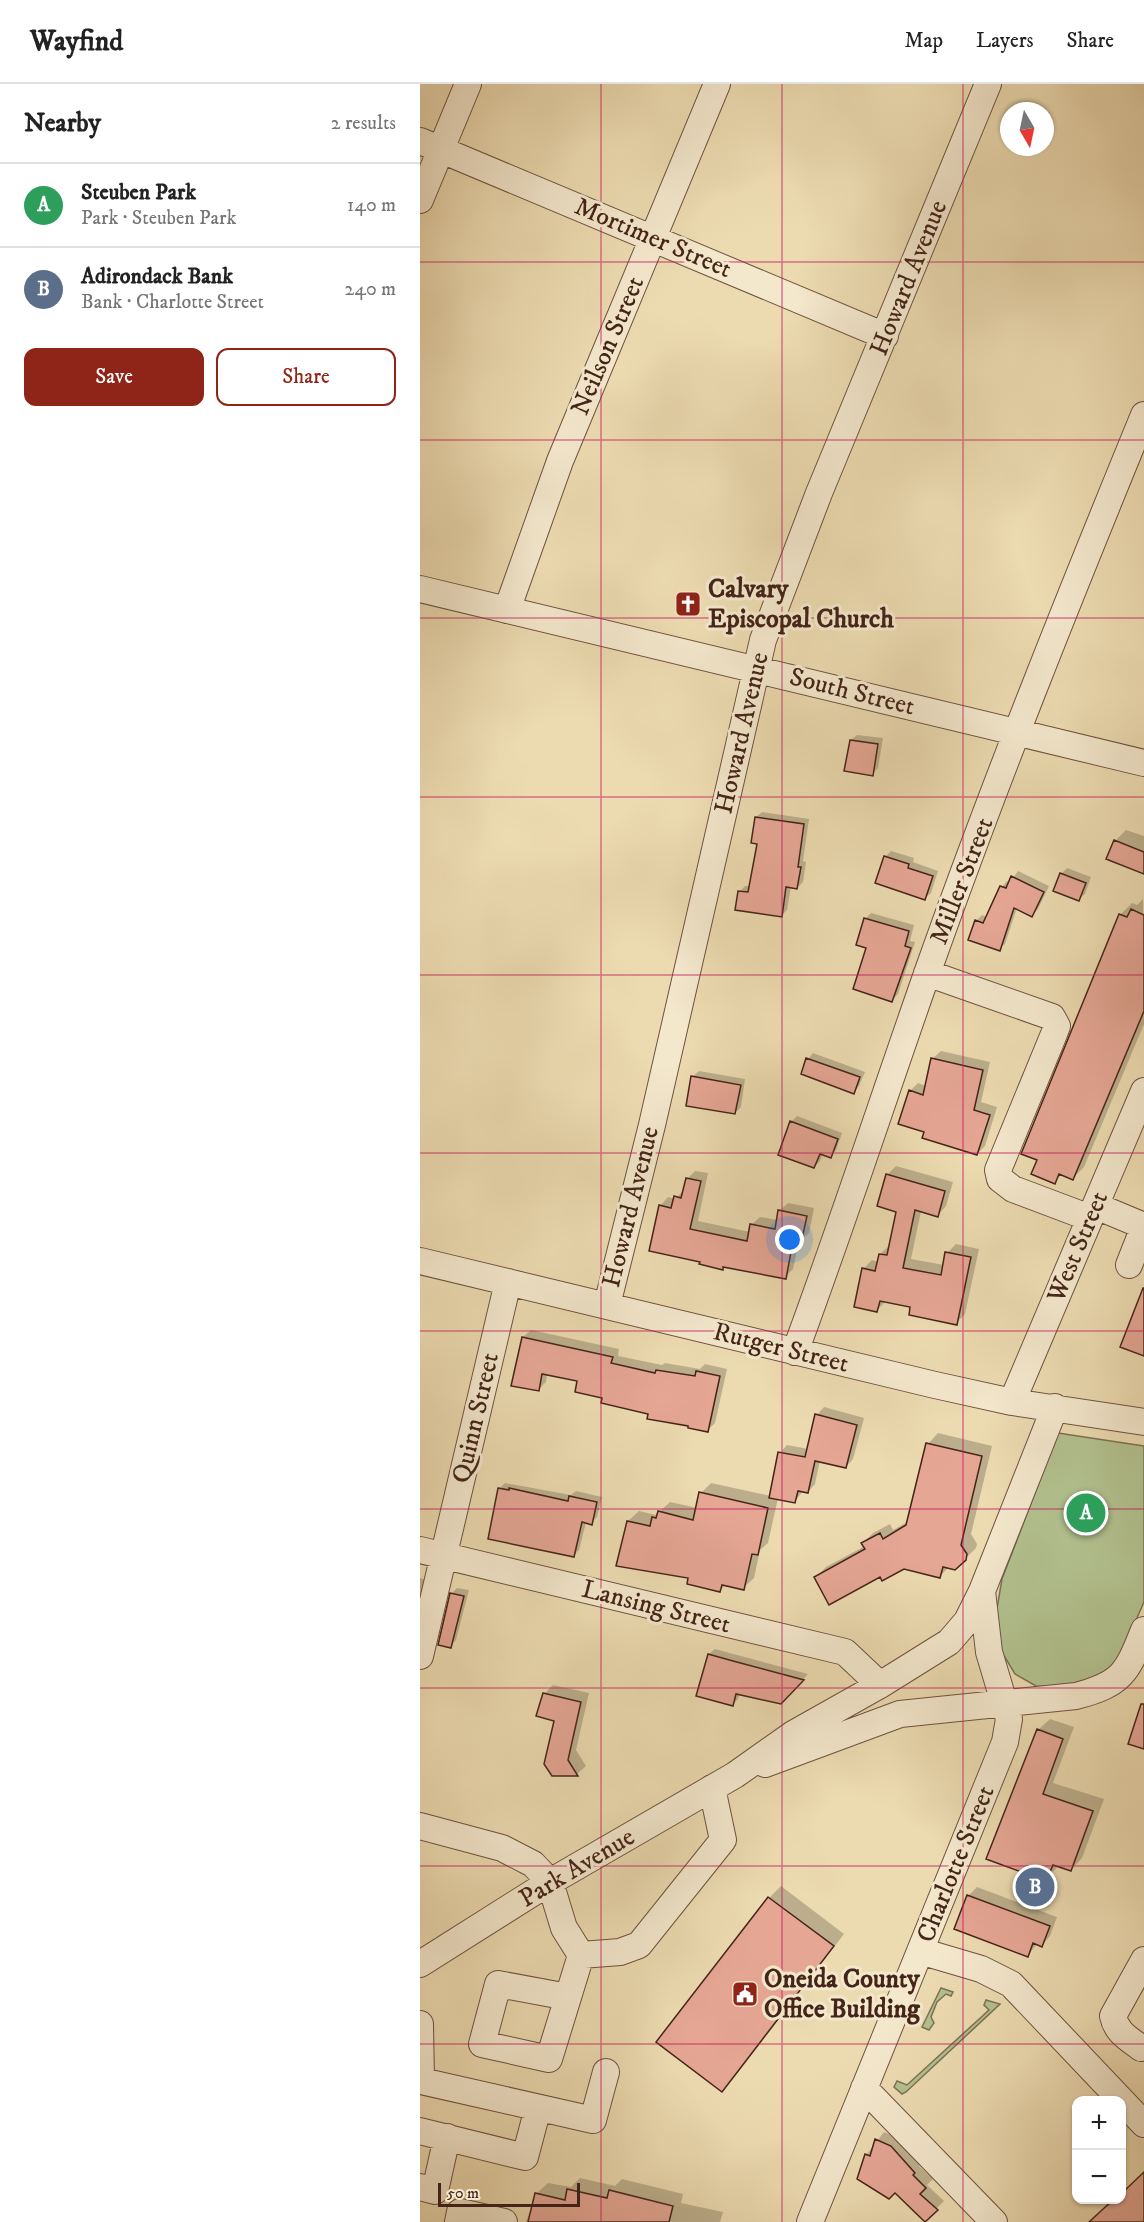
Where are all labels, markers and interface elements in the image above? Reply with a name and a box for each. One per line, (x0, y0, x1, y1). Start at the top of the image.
text: Wayfind (30, 24, 123, 59)
text: Map (904, 28, 943, 54)
text: Layers (976, 28, 1034, 54)
text: Share (1067, 28, 1114, 54)
north arrow (1000, 102, 1054, 156)
text: Nearby (24, 107, 101, 140)
text: 2 results (331, 111, 396, 136)
text: Steuben Park (81, 179, 196, 206)
street label: Mortimer Street (569, 190, 737, 286)
text: A (37, 193, 50, 218)
text: 140 m (347, 193, 396, 218)
street label: Howard Avenue (863, 195, 955, 361)
text: Park · Steuben Park (81, 206, 236, 231)
text: Adirondack Bank (81, 263, 233, 290)
street label: Neilson Street (564, 271, 652, 421)
text: B (37, 277, 50, 302)
text: 240 m (345, 277, 396, 302)
text: Bank · Charlotte Street (81, 290, 264, 315)
button: Save (24, 348, 204, 406)
button: Share (216, 348, 396, 406)
place label: Calvary Episcopal Church (708, 573, 894, 636)
church icon: Calvary Episcopal Church (673, 589, 703, 619)
street label: Howard Avenue (707, 649, 777, 817)
street label: South Street (786, 661, 918, 723)
street label: Miller Street (923, 813, 1001, 949)
street label: Howard Avenue (595, 1123, 667, 1291)
street label: West Street (1039, 1187, 1116, 1308)
your location (775, 1225, 804, 1254)
street label: Rutger Street (710, 1315, 852, 1381)
street label: Quinn Street (445, 1350, 507, 1486)
pin: A (1066, 1490, 1106, 1536)
street label: Lansing Street (578, 1573, 734, 1641)
street label: Charlotte Street (910, 1781, 1002, 1947)
street label: Park Avenue (513, 1821, 641, 1915)
pin: B (1016, 1864, 1054, 1910)
place label: Oneida County Office Building (764, 1963, 921, 2026)
public building icon: Oneida County Office Building (730, 1979, 760, 2009)
map controls (1072, 2096, 1126, 2204)
button: + (1072, 2096, 1126, 2150)
button: − (1072, 2150, 1126, 2204)
scale bar (438, 2180, 580, 2208)
text: 50 m (447, 2183, 479, 2203)

